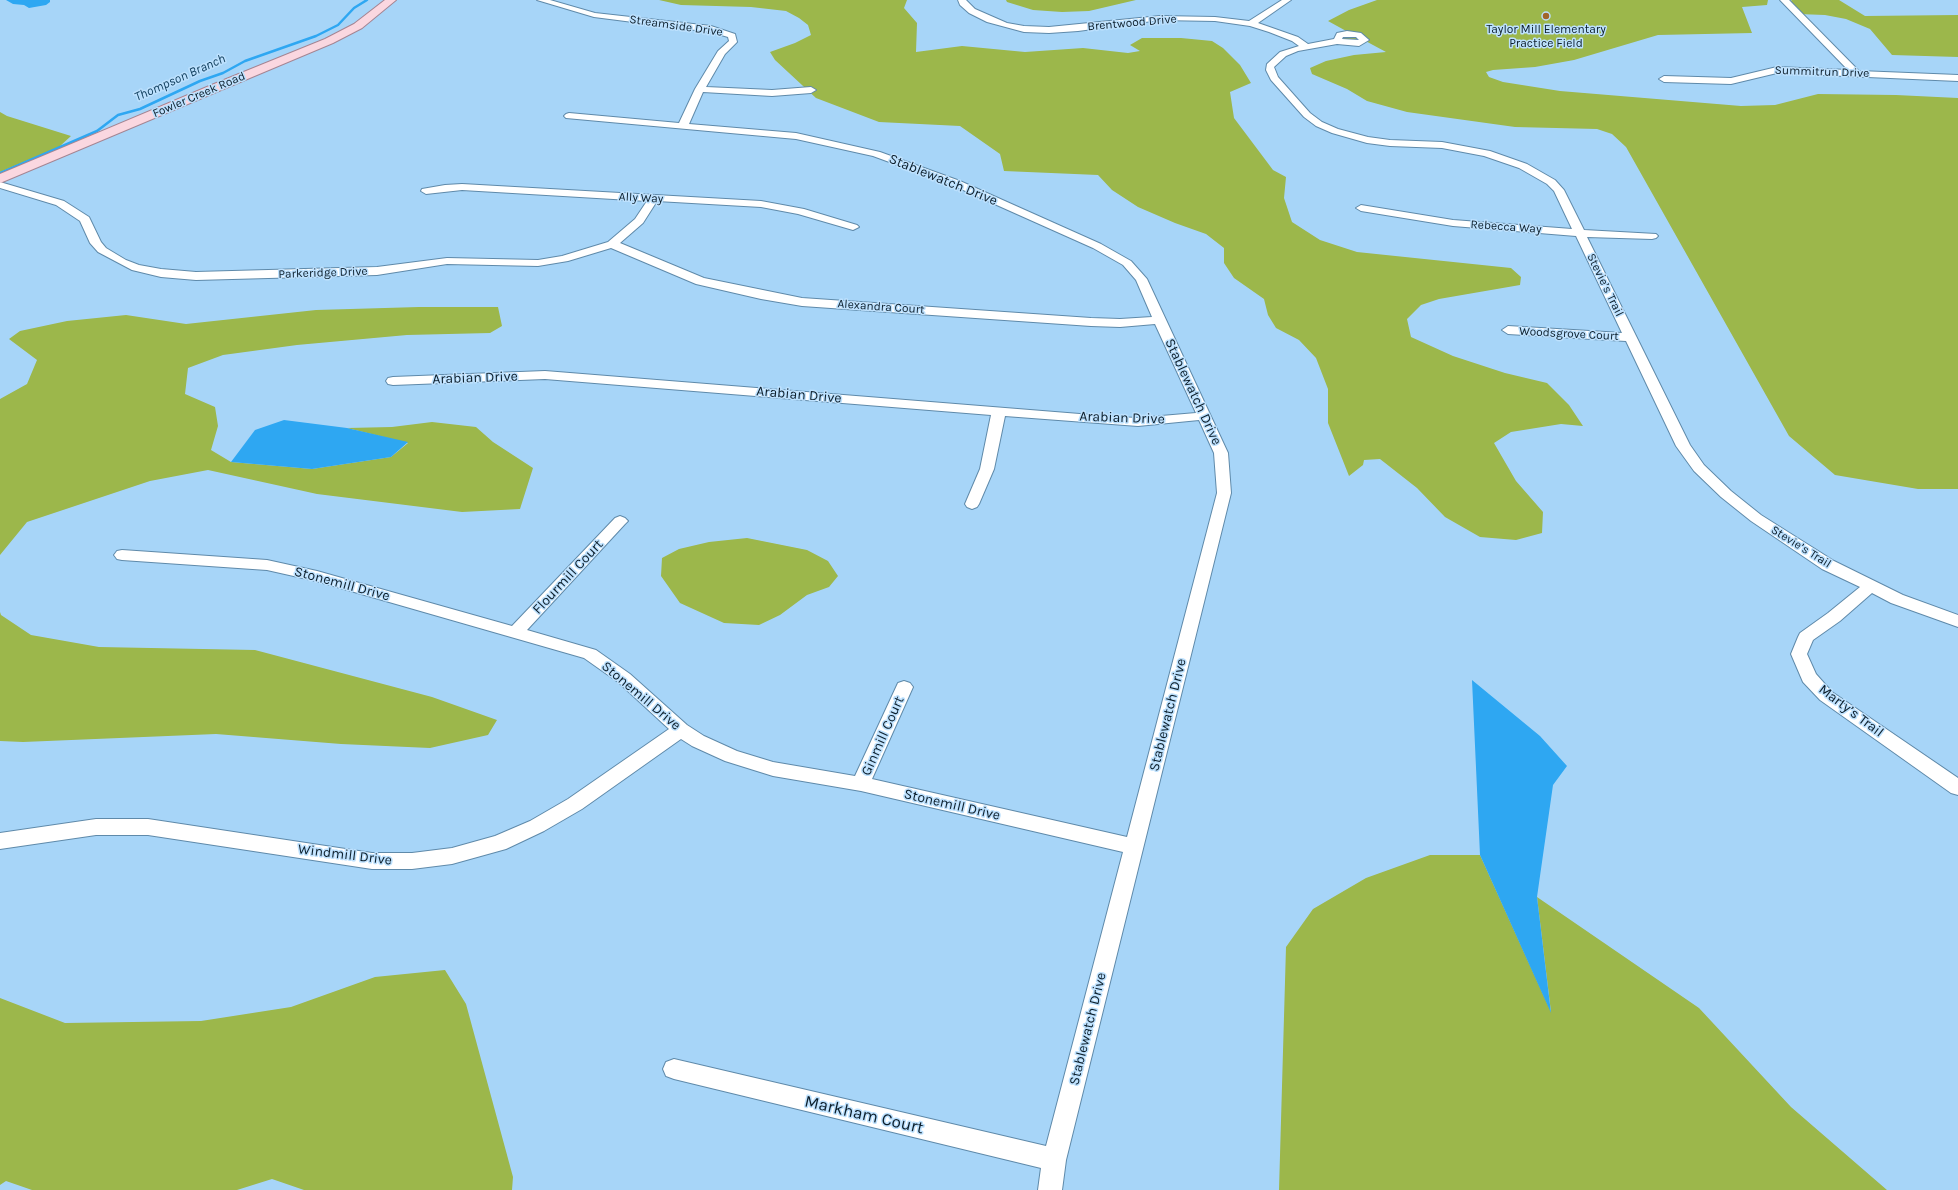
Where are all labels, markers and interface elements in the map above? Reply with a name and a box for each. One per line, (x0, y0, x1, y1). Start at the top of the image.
marker: Taylor Mill Elementary Practice Field (1541, 11, 1551, 21)
street label: Streamside Drive (628, 12, 724, 40)
street label: Brentwood Drive (1087, 12, 1177, 34)
place label: Taylor Mill Elementary Practice Field (1486, 23, 1606, 51)
water label: Thompson Branch (132, 51, 228, 105)
street label: Summitrun Drive (1774, 63, 1870, 81)
street label: Fowler Creek Road (151, 69, 247, 121)
street label: Stablewatch Drive (886, 151, 1000, 209)
street label: Ally Way (618, 190, 664, 206)
street label: Rebecca Way (1470, 217, 1542, 237)
street label: Stevie’s Trail (1584, 251, 1626, 319)
street label: Parkeridge Drive (278, 264, 368, 282)
street label: Alexandra Court (837, 297, 925, 317)
street label: Woodsgrove Court (1519, 324, 1619, 344)
street label: Stablewatch Drive (1161, 336, 1225, 448)
street label: Arabian Drive (432, 368, 518, 388)
street label: Arabian Drive (756, 383, 842, 407)
street label: Arabian Drive (1079, 408, 1165, 428)
street label: Stevie’s Trail (1768, 523, 1834, 571)
street label: Flourmill Court (529, 536, 607, 618)
street label: Stonemill Drive (292, 563, 392, 605)
street label: Stablewatch Drive (1146, 657, 1190, 773)
street label: Stonemill Drive (598, 658, 684, 734)
street label: Marty’s Trail (1815, 681, 1887, 741)
street label: Ginmill Court (858, 694, 908, 778)
street label: Stonemill Drive (902, 786, 1002, 824)
street label: Windmill Drive (297, 841, 393, 869)
street label: Stablewatch Drive (1066, 971, 1110, 1087)
street label: Markham Court (802, 1091, 926, 1139)

